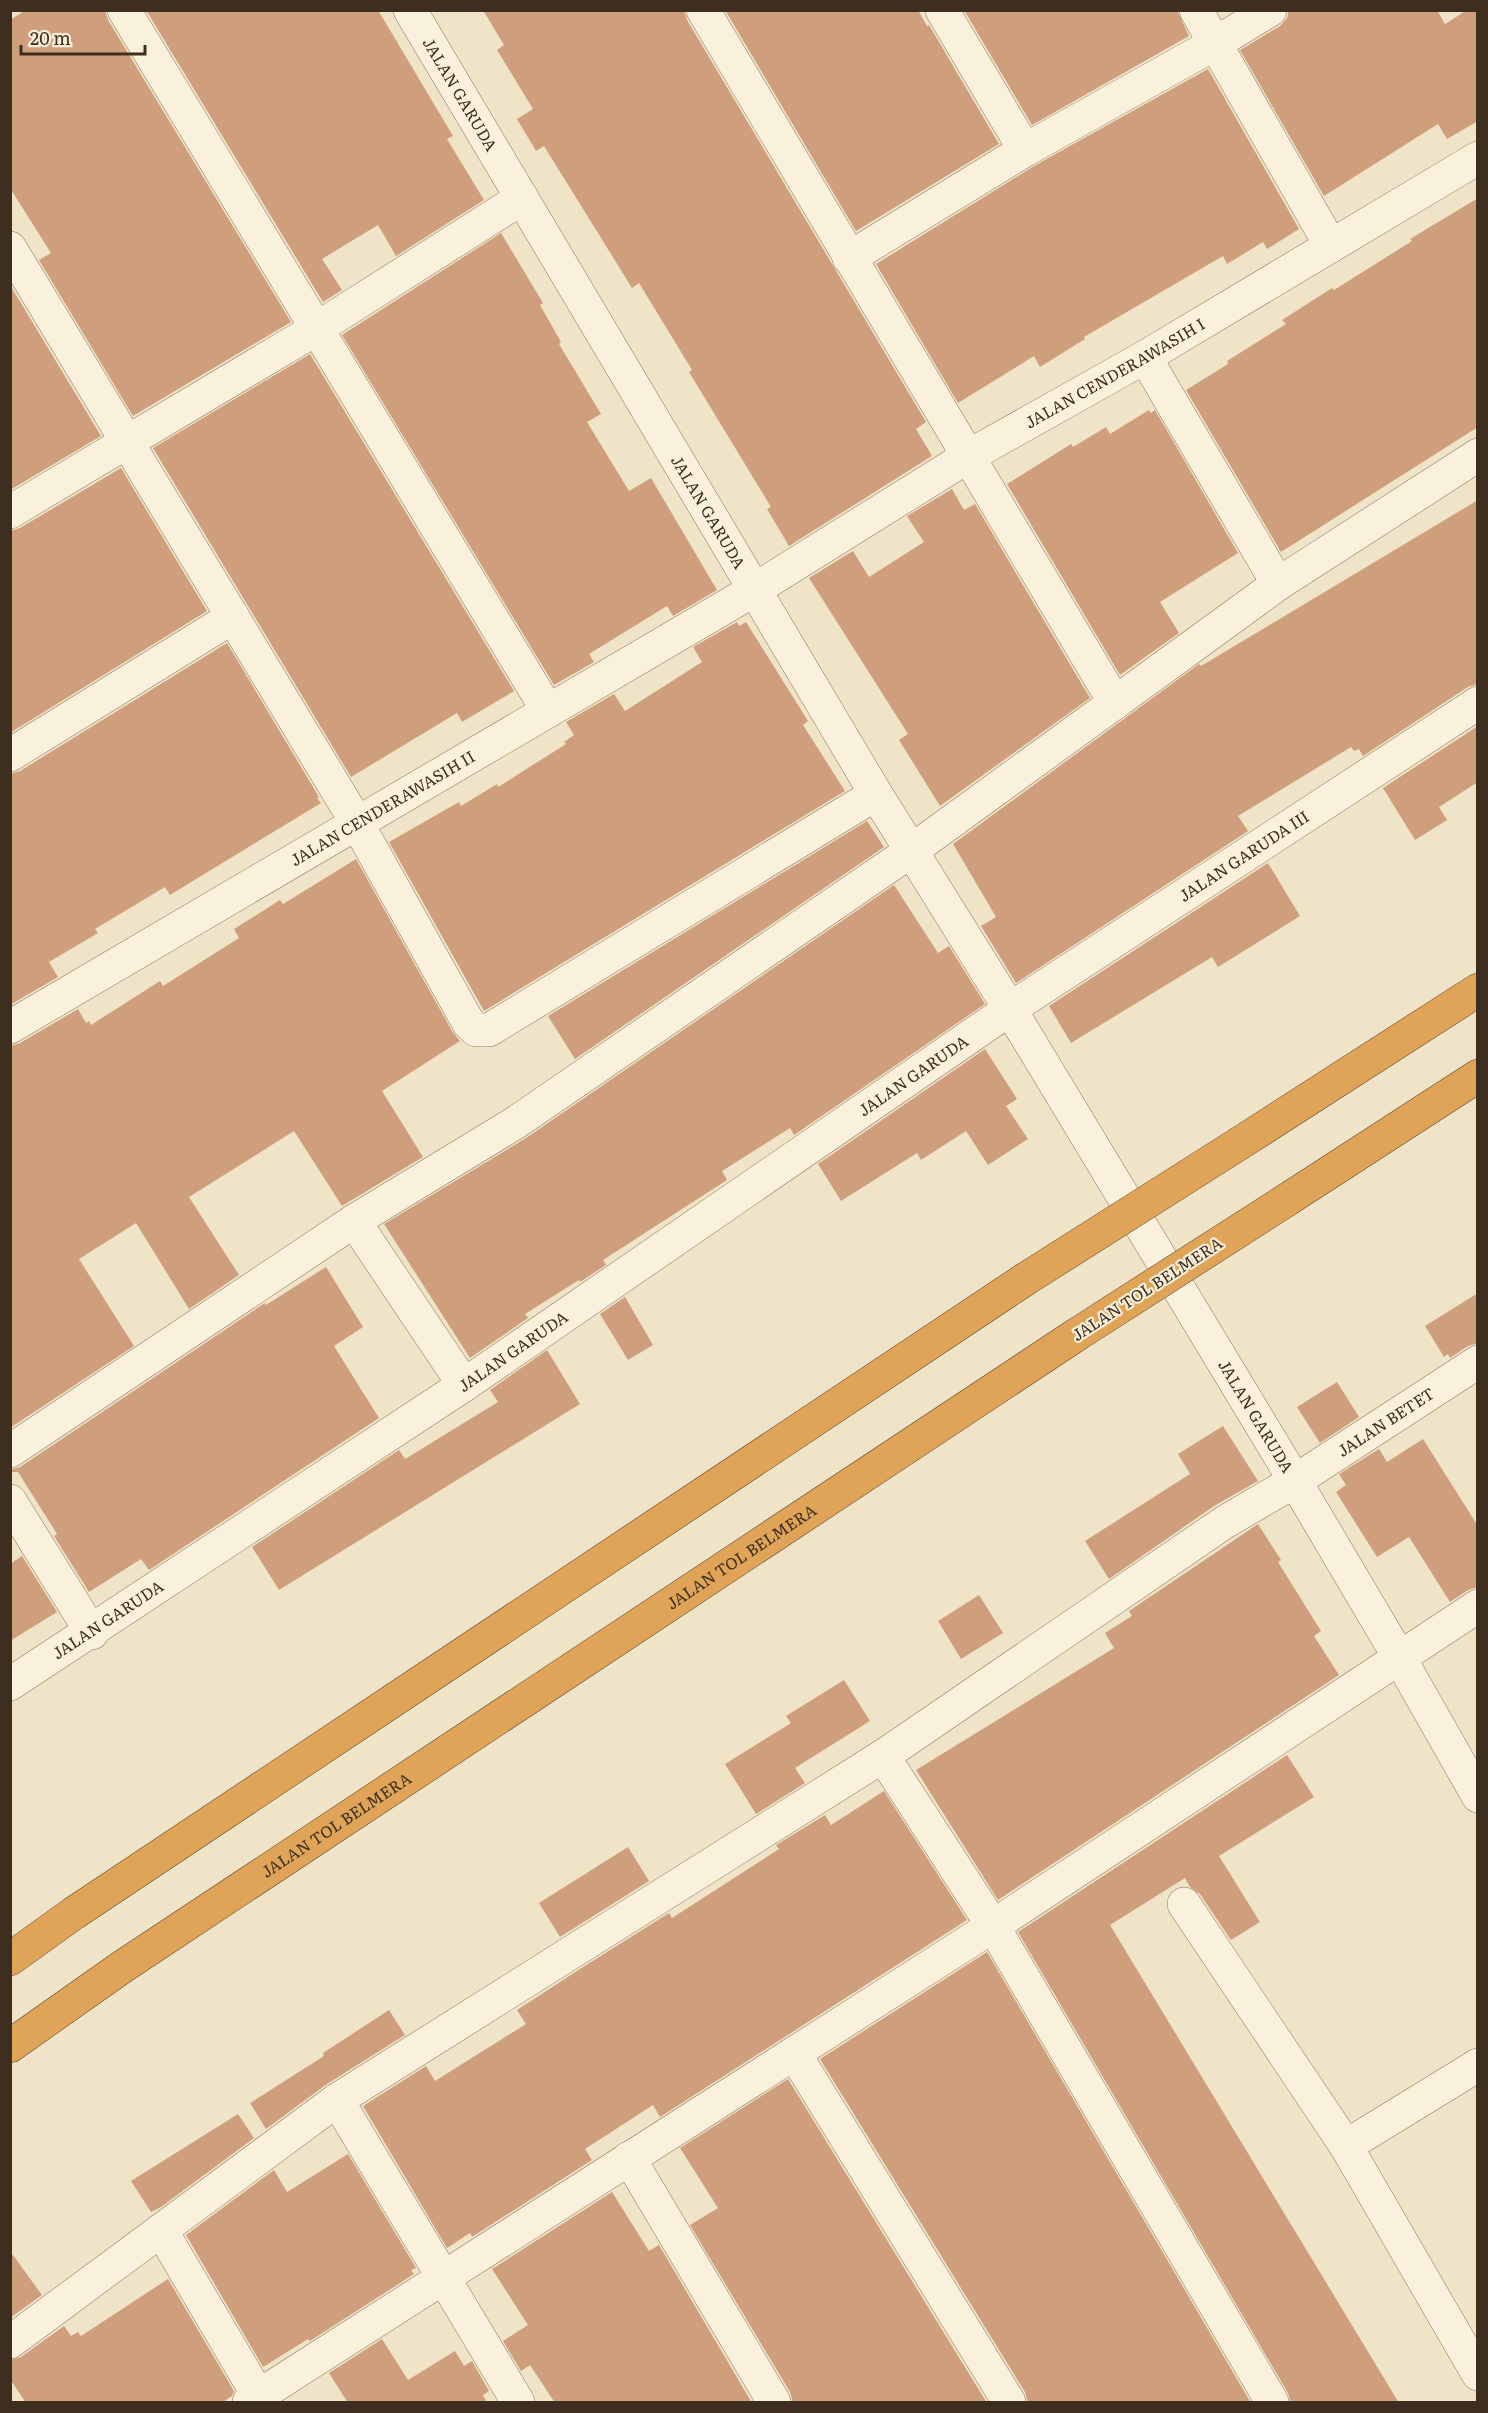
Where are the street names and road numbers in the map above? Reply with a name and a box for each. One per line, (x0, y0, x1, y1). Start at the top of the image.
street label: JALAN GARUDA (418, 32, 504, 155)
street label: JALAN CENDERAWASIH I (1020, 311, 1209, 433)
street label: JALAN GARUDA (666, 450, 753, 573)
street label: JALAN CENDERAWASIH II (285, 744, 479, 871)
street label: JALAN GARUDA III (1173, 804, 1313, 907)
street label: JALAN GARUDA (853, 1028, 973, 1121)
street label: JALAN TOL BELMERA (1066, 1230, 1227, 1346)
street label: JALAN GARUDA (453, 1304, 572, 1397)
street label: JALAN GARUDA (1213, 1354, 1300, 1477)
street label: JALAN BETET (1332, 1380, 1439, 1462)
street label: JALAN TOL BELMERA (661, 1497, 821, 1614)
street label: JALAN GARUDA (47, 1573, 168, 1664)
street label: JALAN TOL BELMERA (256, 1766, 416, 1883)

